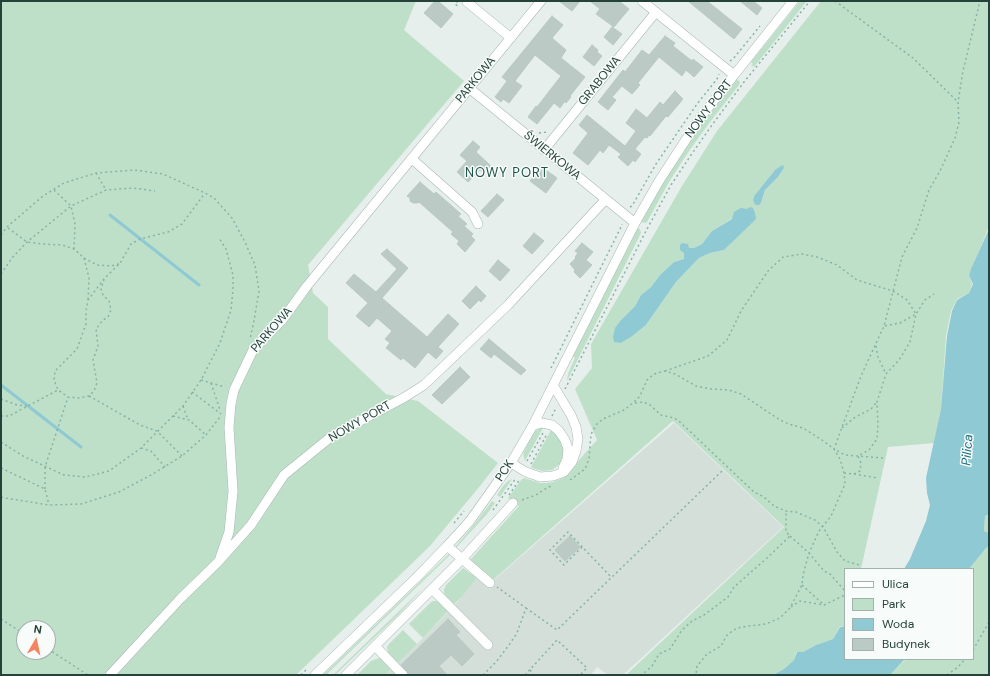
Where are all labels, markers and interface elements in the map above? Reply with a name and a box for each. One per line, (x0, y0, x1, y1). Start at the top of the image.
street label: GRABOWA (576, 53, 624, 109)
street label: PARKOWA (453, 54, 499, 106)
street label: NOWY PORT (682, 77, 736, 141)
street label: ŚWIERKOWA (521, 129, 583, 183)
district label: NOWY PORT (465, 166, 549, 182)
street label: PARKOWA (248, 304, 296, 356)
street label: NOWY PORT (326, 398, 394, 446)
water label: Pilica (959, 434, 977, 466)
street label: PCK (493, 458, 517, 484)
legend (844, 568, 974, 660)
text: Ulica (882, 576, 909, 592)
text: Park (882, 596, 906, 612)
text: Woda (882, 616, 914, 632)
north arrow (16, 620, 56, 660)
text: N (33, 622, 43, 637)
text: Budynek (882, 636, 930, 652)

